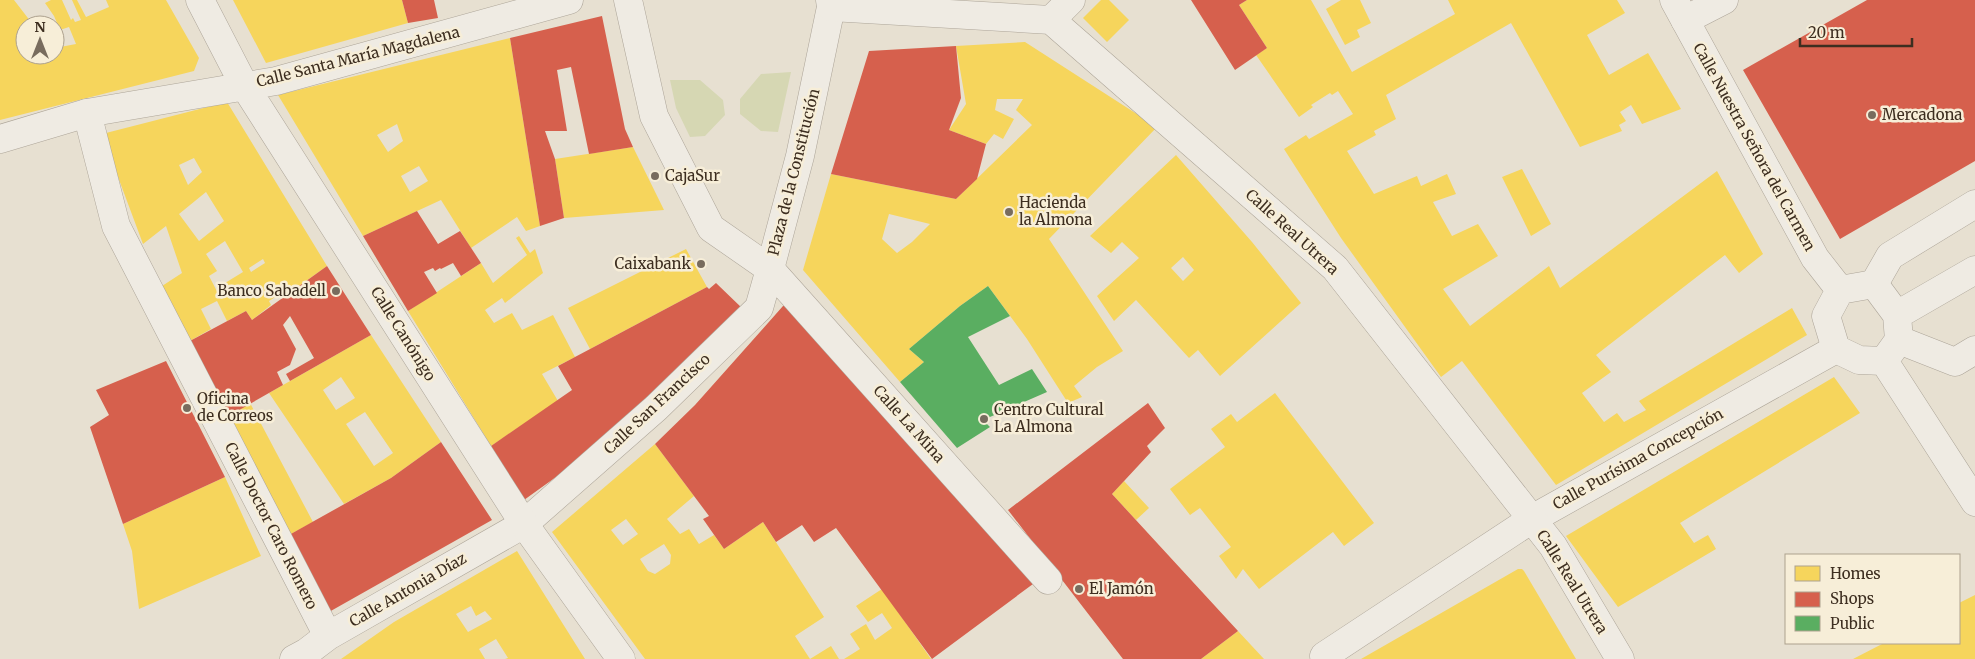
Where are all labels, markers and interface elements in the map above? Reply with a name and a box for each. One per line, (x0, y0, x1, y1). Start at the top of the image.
north arrow (15, 15, 65, 65)
scale bar (1800, 15, 1912, 47)
text: N (34, 18, 46, 36)
street label: Calle Santa María Magdalena (254, 22, 461, 91)
text: 20 m (1808, 23, 1845, 42)
street label: Calle Nuestra Señora del Carmen (1689, 39, 1820, 254)
street label: Plaza de la Constitución (764, 86, 823, 257)
place label: Mercadona (1882, 105, 1962, 124)
marker: Mercadona (1866, 109, 1878, 121)
place label: CajaSur (665, 166, 720, 185)
marker: CajaSur (649, 170, 661, 182)
street label: Calle Real Utrera (1242, 185, 1343, 278)
place label: Hacienda la Almona (1019, 193, 1092, 229)
marker: Hacienda la Almona (1003, 206, 1015, 218)
place label: Caixabank (615, 254, 691, 273)
marker: Caixabank (695, 258, 707, 270)
place label: Banco Sabadell (217, 281, 326, 300)
street label: Calle Canónigo (367, 283, 440, 385)
marker: Banco Sabadell (330, 285, 342, 297)
street label: Calle San Francisco (599, 349, 714, 458)
street label: Calle La Mina (870, 381, 949, 466)
place label: Oficina de Correos (197, 389, 273, 425)
place label: Centro Cultural La Almona (994, 400, 1104, 436)
marker: Oficina de Correos (181, 402, 193, 414)
street label: Calle Purísima Concepción (1549, 404, 1726, 513)
marker: Centro Cultural La Almona (978, 413, 990, 425)
street label: Calle Doctor Caro Romero (221, 439, 322, 613)
street label: Calle Real Utrera (1533, 526, 1612, 637)
street label: Calle Antonia Díaz (346, 548, 470, 631)
legend (1785, 554, 1960, 644)
text: Homes (1830, 564, 1881, 583)
place label: El Jamón (1089, 579, 1154, 598)
marker: El Jamón (1073, 583, 1085, 595)
text: Shops (1830, 589, 1874, 608)
text: Public (1830, 614, 1875, 633)

